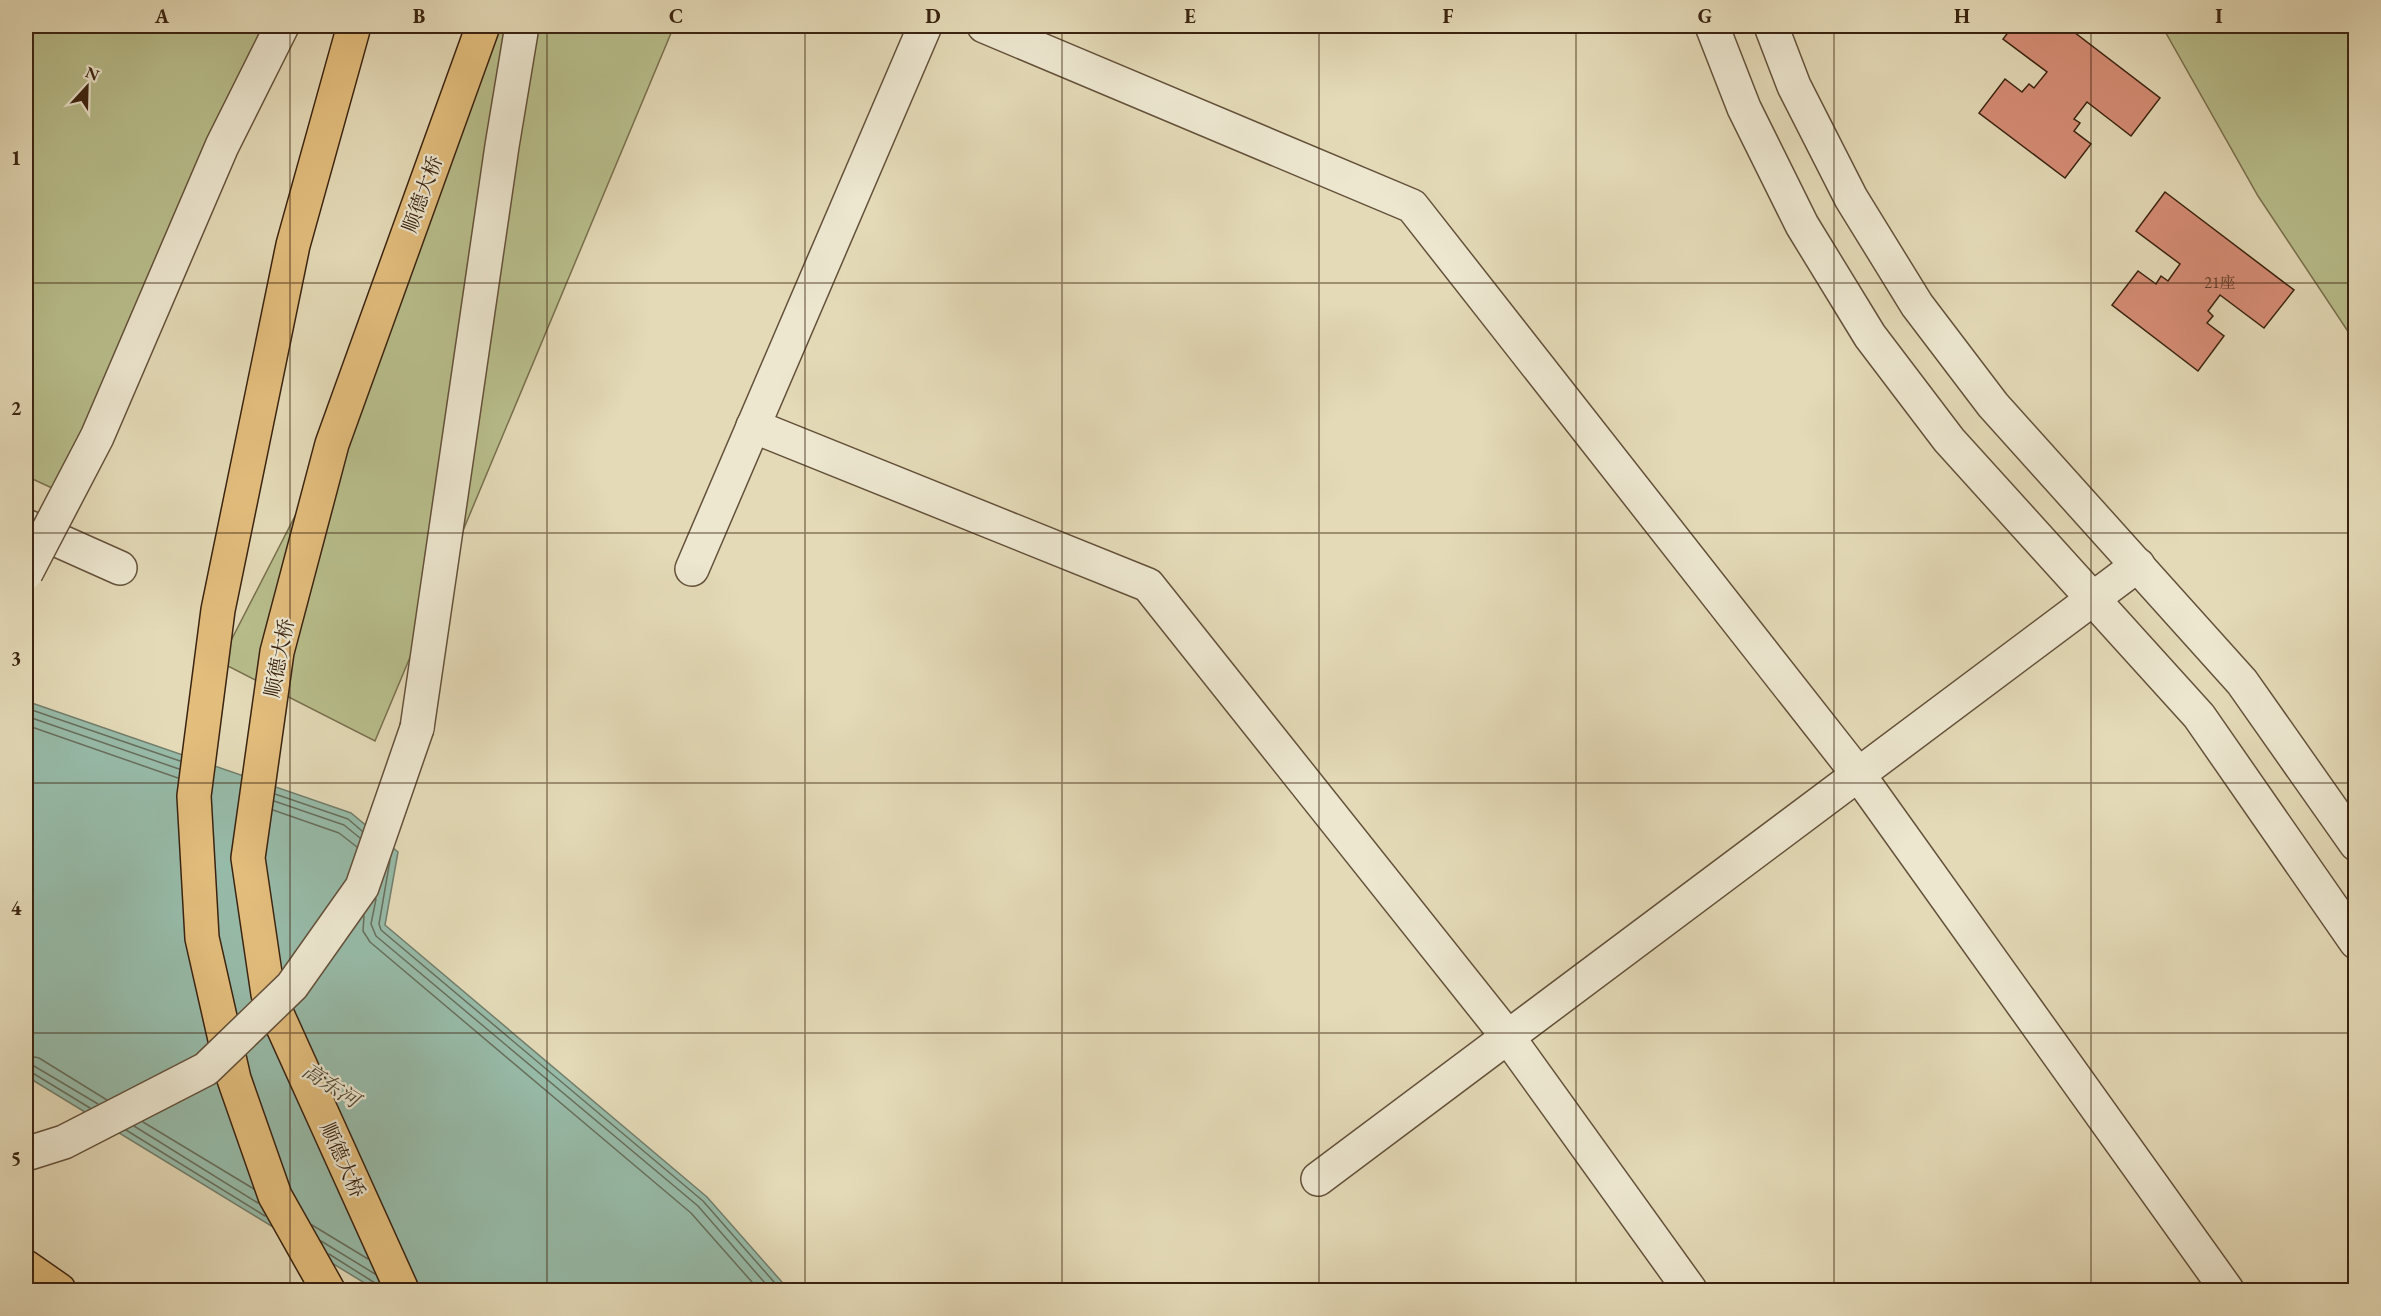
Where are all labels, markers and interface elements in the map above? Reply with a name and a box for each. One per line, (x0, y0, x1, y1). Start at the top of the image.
text: A (154, 3, 170, 29)
text: B (413, 3, 425, 29)
text: C (669, 3, 683, 29)
text: D (925, 3, 941, 29)
text: E (1184, 3, 1196, 29)
text: F (1443, 3, 1454, 29)
text: G (1698, 3, 1712, 29)
text: H (1954, 3, 1970, 29)
text: I (2215, 3, 2223, 29)
north arrow (57, 57, 117, 117)
text: N (82, 61, 102, 86)
text: 1 (11, 145, 21, 171)
street label: 顺德大桥 (396, 152, 448, 236)
house number: 21座 (2204, 272, 2236, 293)
text: 2 (11, 395, 22, 421)
street label: 顺德大桥 (259, 616, 299, 700)
text: 3 (11, 645, 21, 671)
text: 4 (11, 895, 22, 921)
water label: 高东河 (297, 1057, 368, 1116)
street label: 顺德大桥 (315, 1118, 371, 1202)
text: 5 (11, 1145, 21, 1171)

